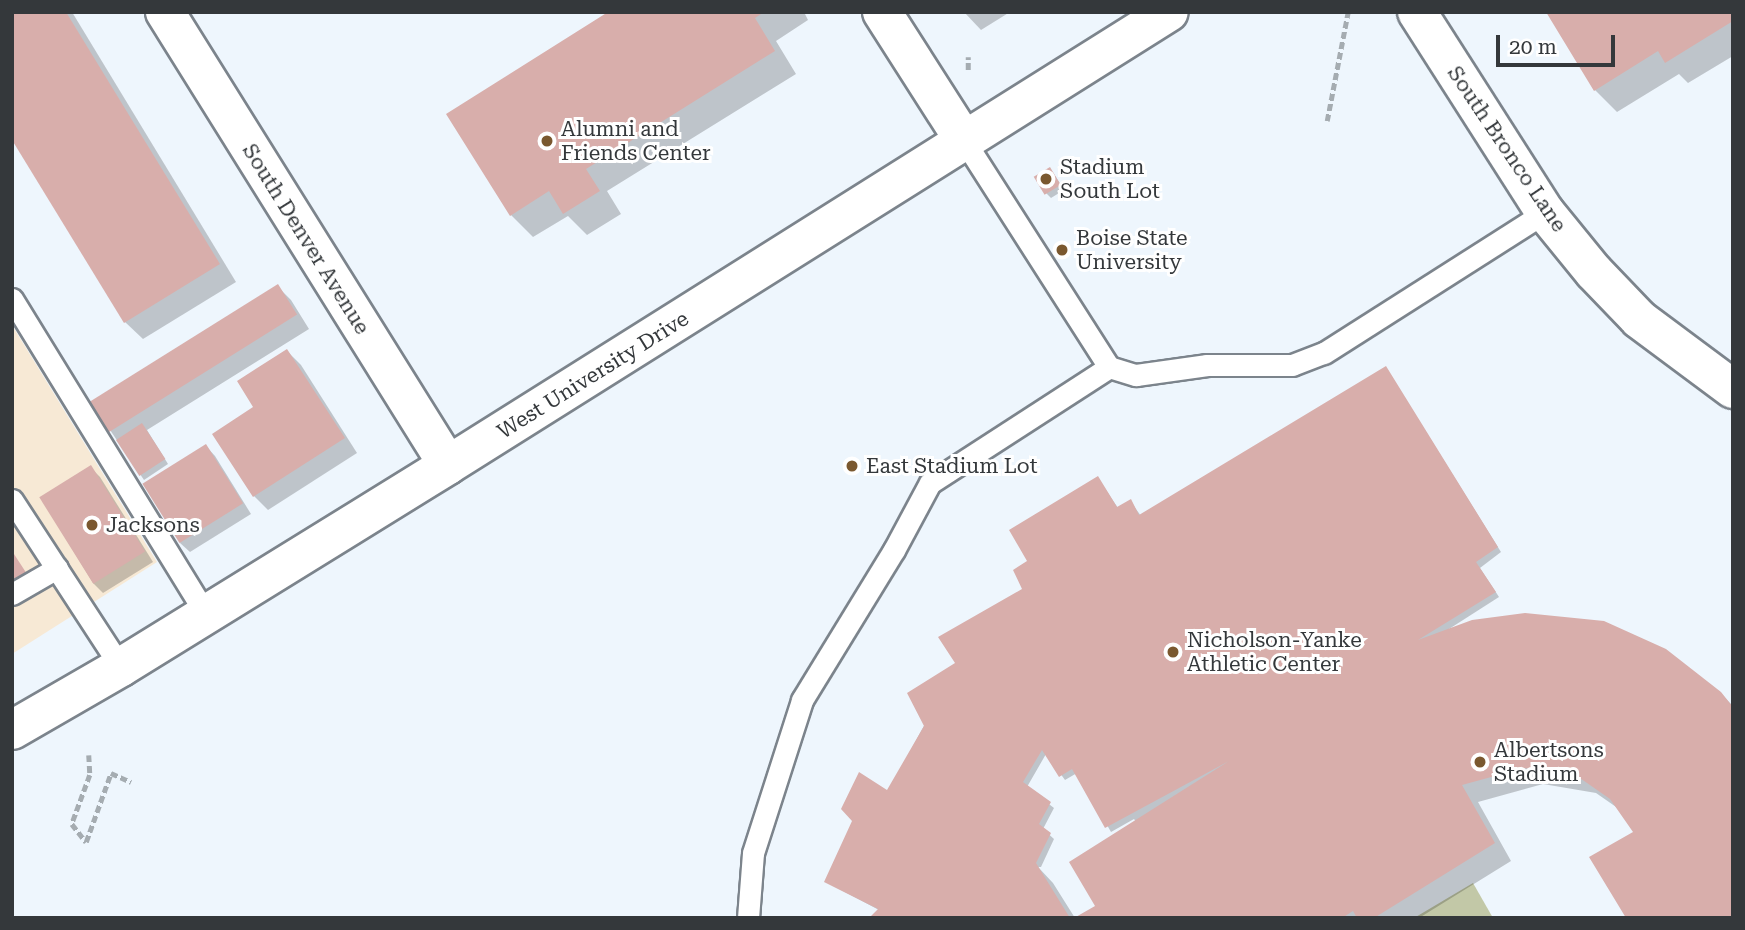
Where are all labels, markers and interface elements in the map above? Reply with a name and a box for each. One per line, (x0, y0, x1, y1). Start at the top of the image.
scale bar (1500, 21, 1619, 65)
text: 20 m (1509, 35, 1557, 59)
street label: South Bronco Lane (1442, 61, 1572, 237)
place label: Alumni and Friends Center (561, 116, 711, 166)
marker: Alumni and Friends Center (539, 133, 555, 149)
street label: South Denver Avenue (237, 139, 375, 339)
place label: Stadium South Lot (1060, 154, 1160, 204)
marker: Stadium South Lot (1038, 171, 1054, 187)
place label: Boise State University (1076, 225, 1188, 275)
marker: Boise State University (1054, 242, 1070, 258)
street label: West University Drive (493, 306, 693, 444)
place label: East Stadium Lot (866, 453, 1038, 479)
marker: East Stadium Lot (844, 458, 860, 474)
place label: Jacksons (106, 512, 200, 538)
marker: Jacksons (84, 517, 100, 533)
place label: Nicholson-Yanke Athletic Center (1187, 627, 1362, 677)
marker: Nicholson-Yanke Athletic Center (1165, 644, 1181, 660)
place label: Albertsons Stadium (1494, 737, 1604, 787)
marker: Albertsons Stadium (1472, 754, 1488, 770)

